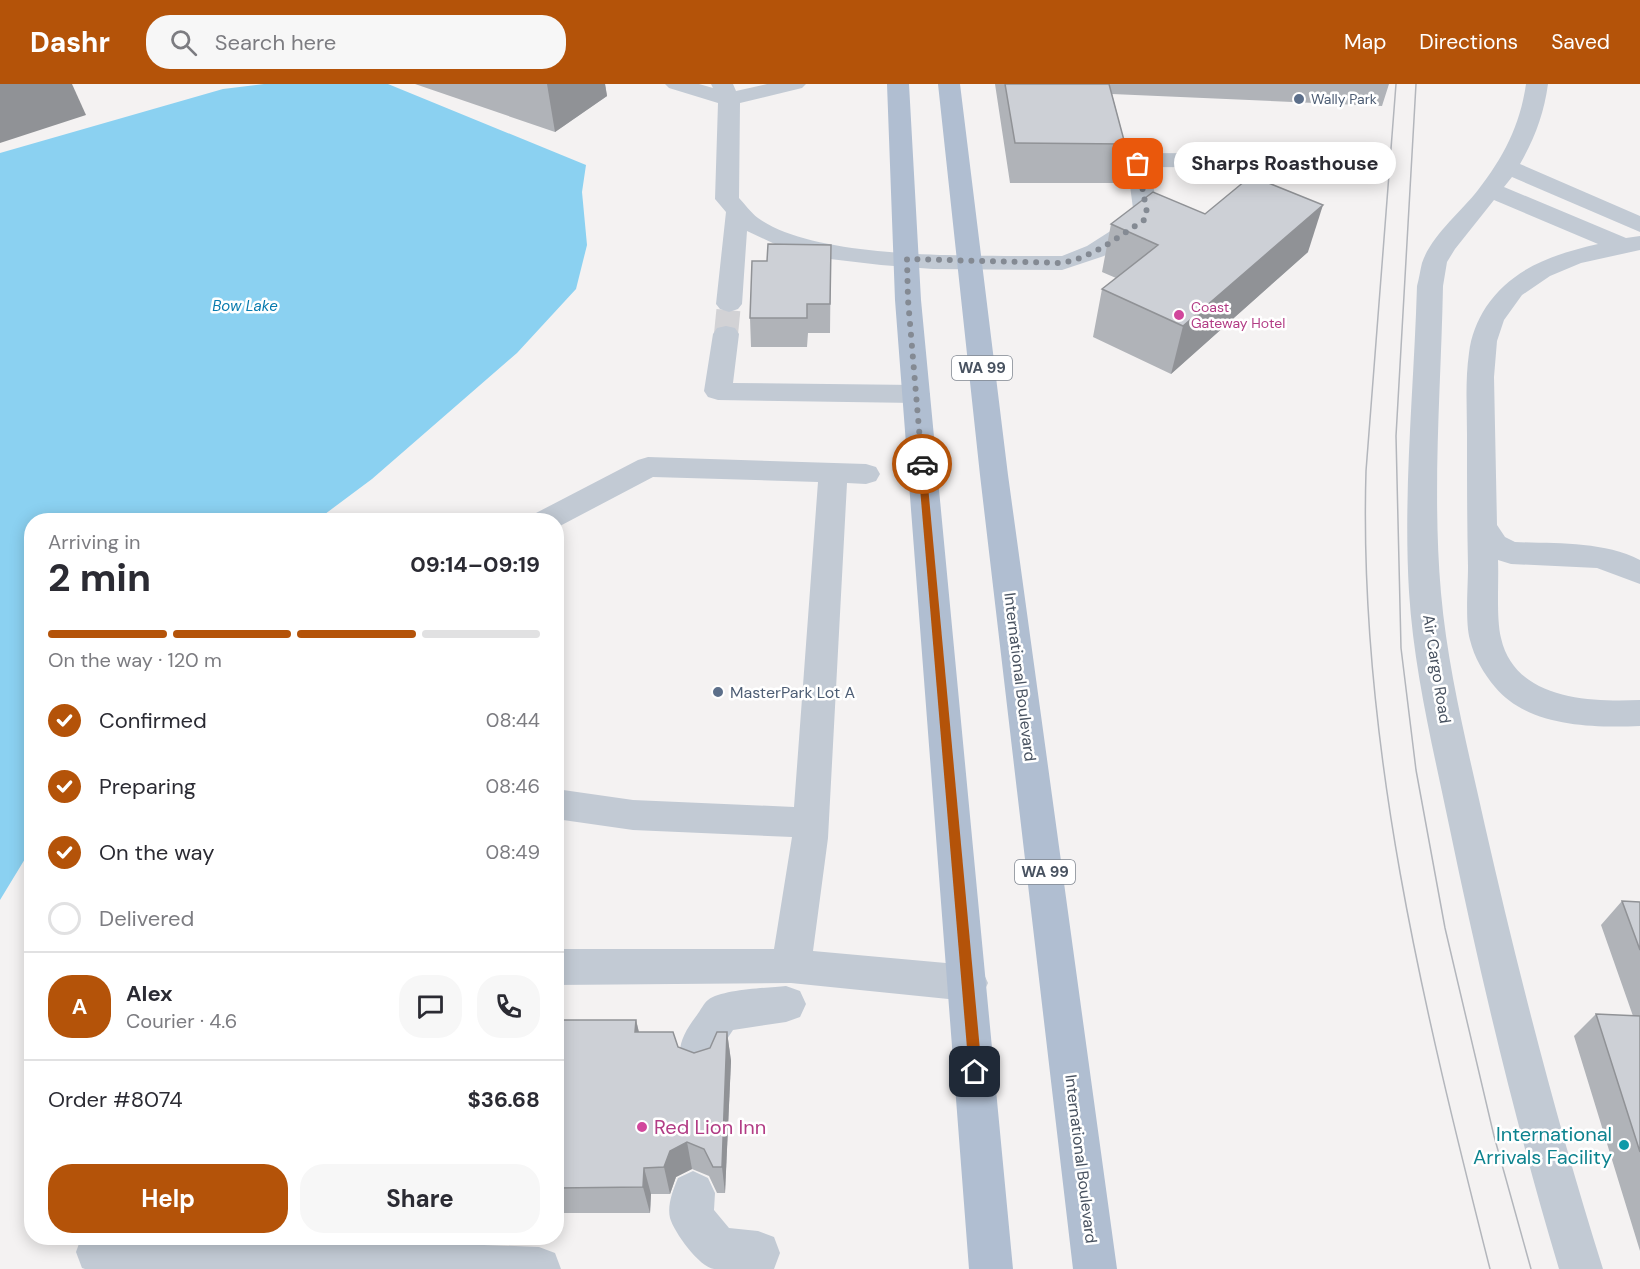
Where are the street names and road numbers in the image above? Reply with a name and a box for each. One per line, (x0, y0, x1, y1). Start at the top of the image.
road number: WA 99 (952, 356, 1012, 380)
street label: International Boulevard (999, 591, 1041, 763)
street label: Air Cargo Road (1418, 613, 1456, 725)
road number: WA 99 (1015, 860, 1075, 884)
street label: International Boulevard (1060, 1073, 1102, 1245)

